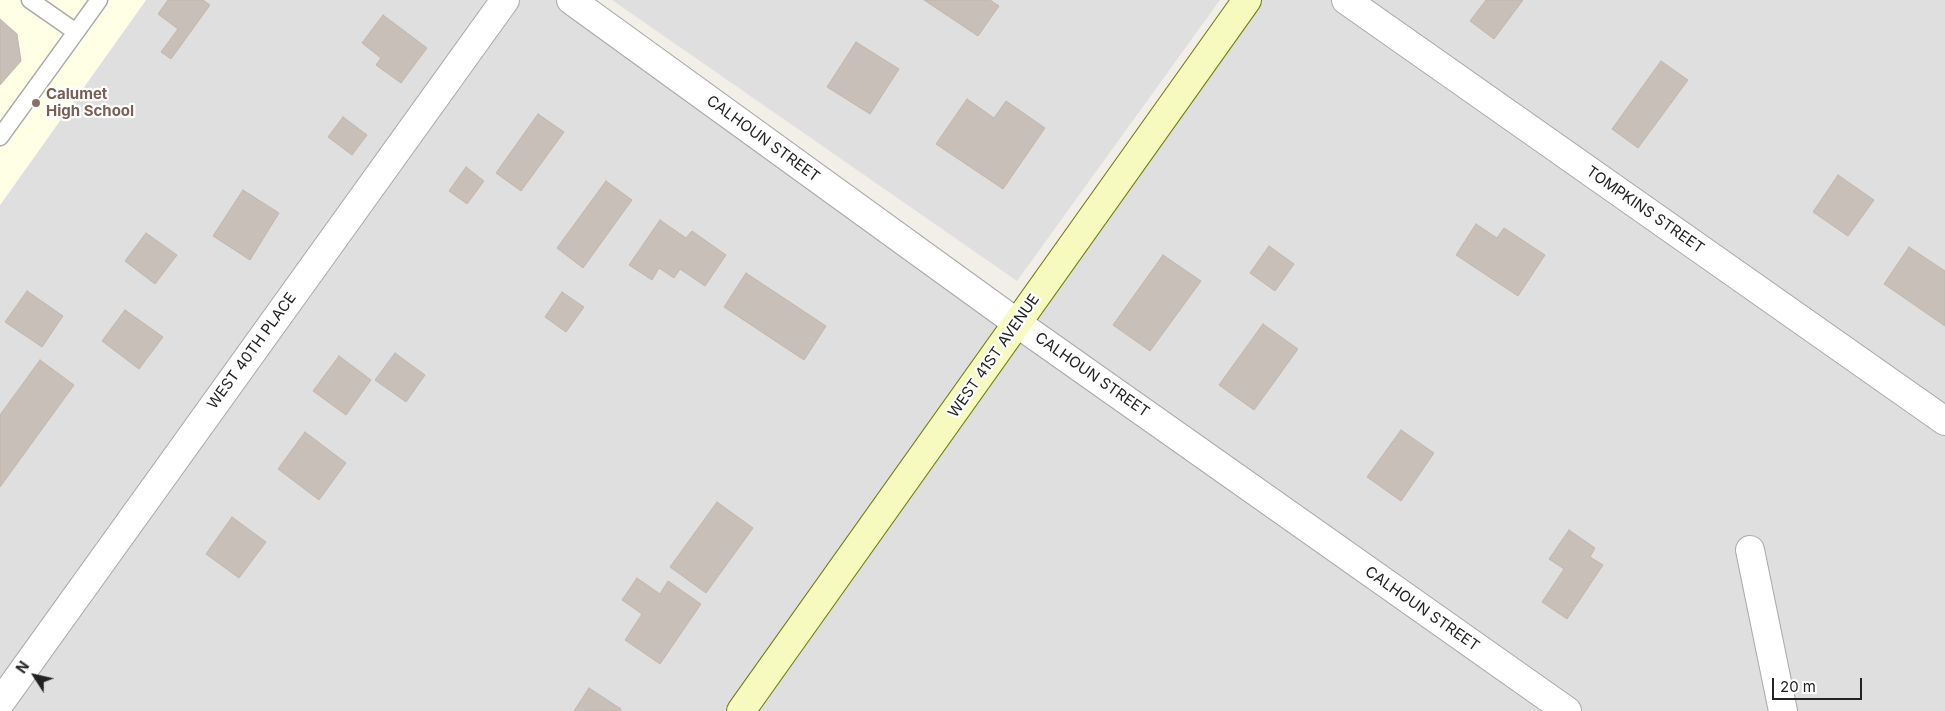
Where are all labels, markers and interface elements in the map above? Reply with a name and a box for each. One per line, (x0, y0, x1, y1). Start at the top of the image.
place label: Calumet High School (46, 85, 134, 120)
street label: CALHOUN STREET (703, 92, 823, 186)
marker: Calumet High School (30, 97, 42, 109)
street label: TOMPKINS STREET (1583, 163, 1707, 257)
street label: WEST 40TH PLACE (204, 289, 300, 413)
street label: WEST 41ST AVENUE (945, 291, 1043, 421)
street label: CALHOUN STREET (1031, 329, 1153, 421)
street label: CALHOUN STREET (1361, 563, 1483, 655)
north arrow (10, 651, 60, 701)
text: N (12, 658, 32, 676)
scale bar (1775, 668, 1865, 700)
text: 20 m (1780, 677, 1816, 696)

